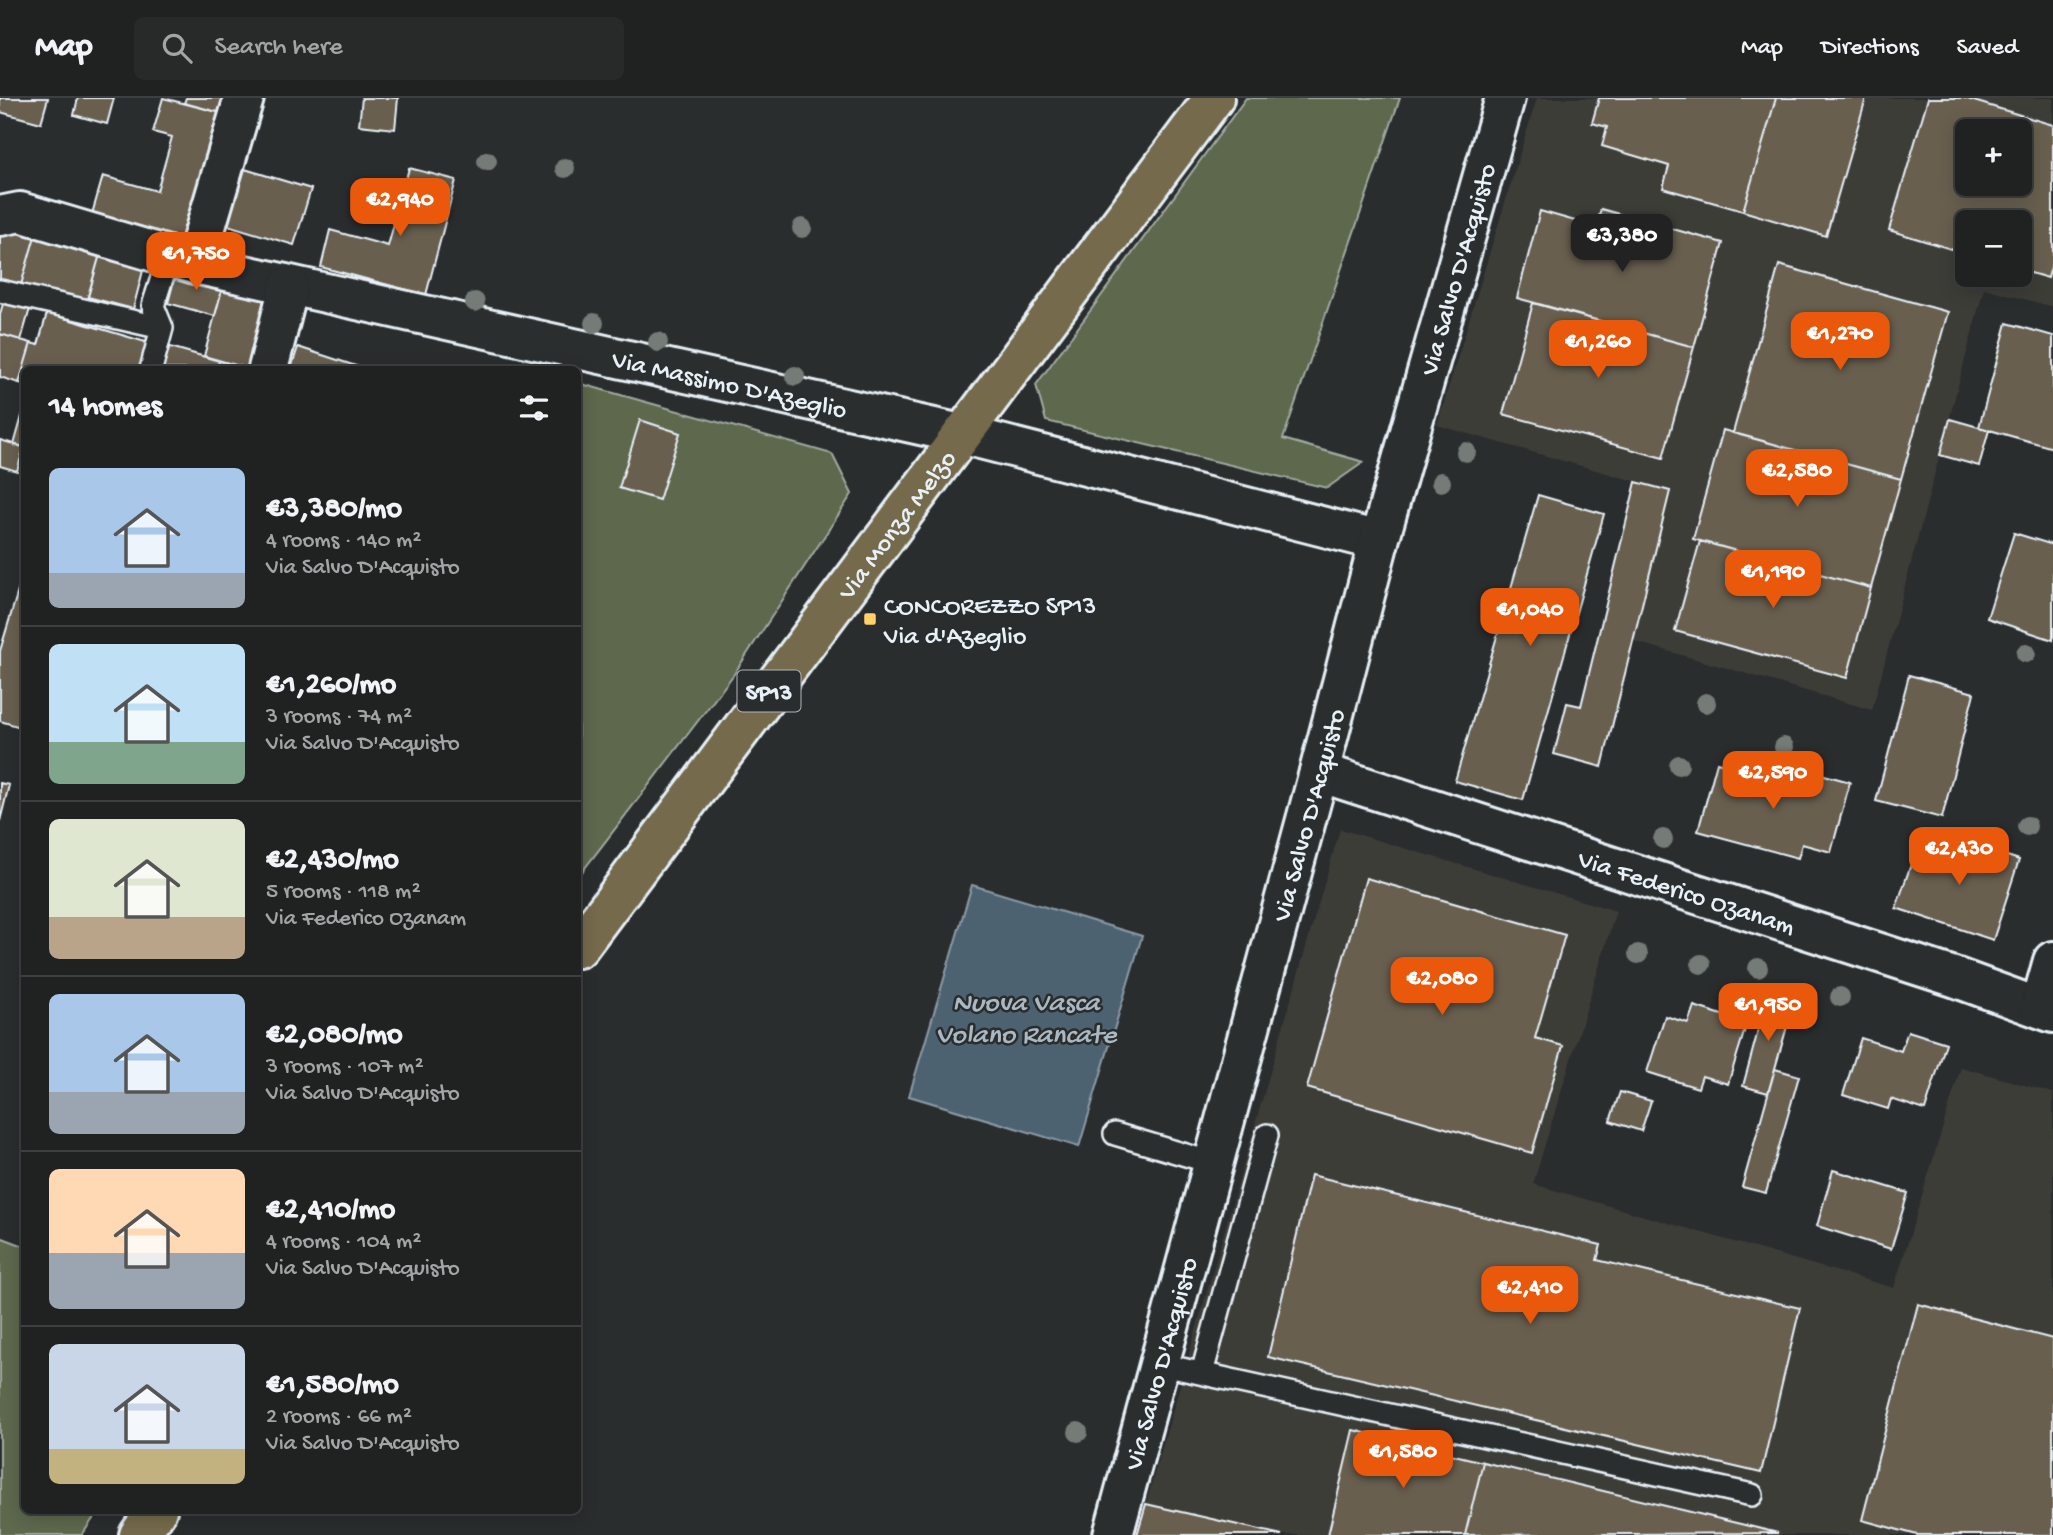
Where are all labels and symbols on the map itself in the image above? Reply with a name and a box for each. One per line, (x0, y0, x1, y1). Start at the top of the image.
street label: Via Salvo D'Acquisto (1416, 160, 1506, 381)
pin: €2,940 (343, 178, 457, 238)
pin: €3,380 (1565, 214, 1679, 274)
pin: €1,750 (139, 232, 253, 292)
pin: €1,270 (1783, 313, 1897, 372)
pin: €1,260 (1541, 320, 1655, 380)
street label: Via Massimo D'Azeglio (608, 346, 849, 428)
street label: Via Monza Melzo (833, 445, 965, 608)
pin: €2,580 (1740, 450, 1854, 509)
pin: €1,190 (1716, 550, 1830, 610)
pin: €1,040 (1473, 588, 1587, 648)
place label: CONCOREZZO SP13 Via d'Azeglio (883, 593, 1096, 654)
marker: CONCOREZZO SP13 Via d'Azeglio (862, 611, 878, 627)
road number: SP13 (738, 670, 800, 712)
street label: Via Salvo D'Acquisto (1268, 706, 1355, 927)
pin: €2,590 (1716, 752, 1830, 811)
pin: €2,430 (1902, 828, 2016, 887)
street label: Via Federico Ozanam (1572, 845, 1798, 945)
pin: €2,080 (1385, 958, 1499, 1017)
pin: €1,950 (1711, 984, 1825, 1043)
water label: Nuova Vasca Volano Rancate (936, 988, 1118, 1053)
street label: Via Salvo D'Acquisto (1120, 1255, 1207, 1475)
pin: €2,410 (1473, 1266, 1587, 1326)
pin: €1,580 (1346, 1430, 1460, 1490)

